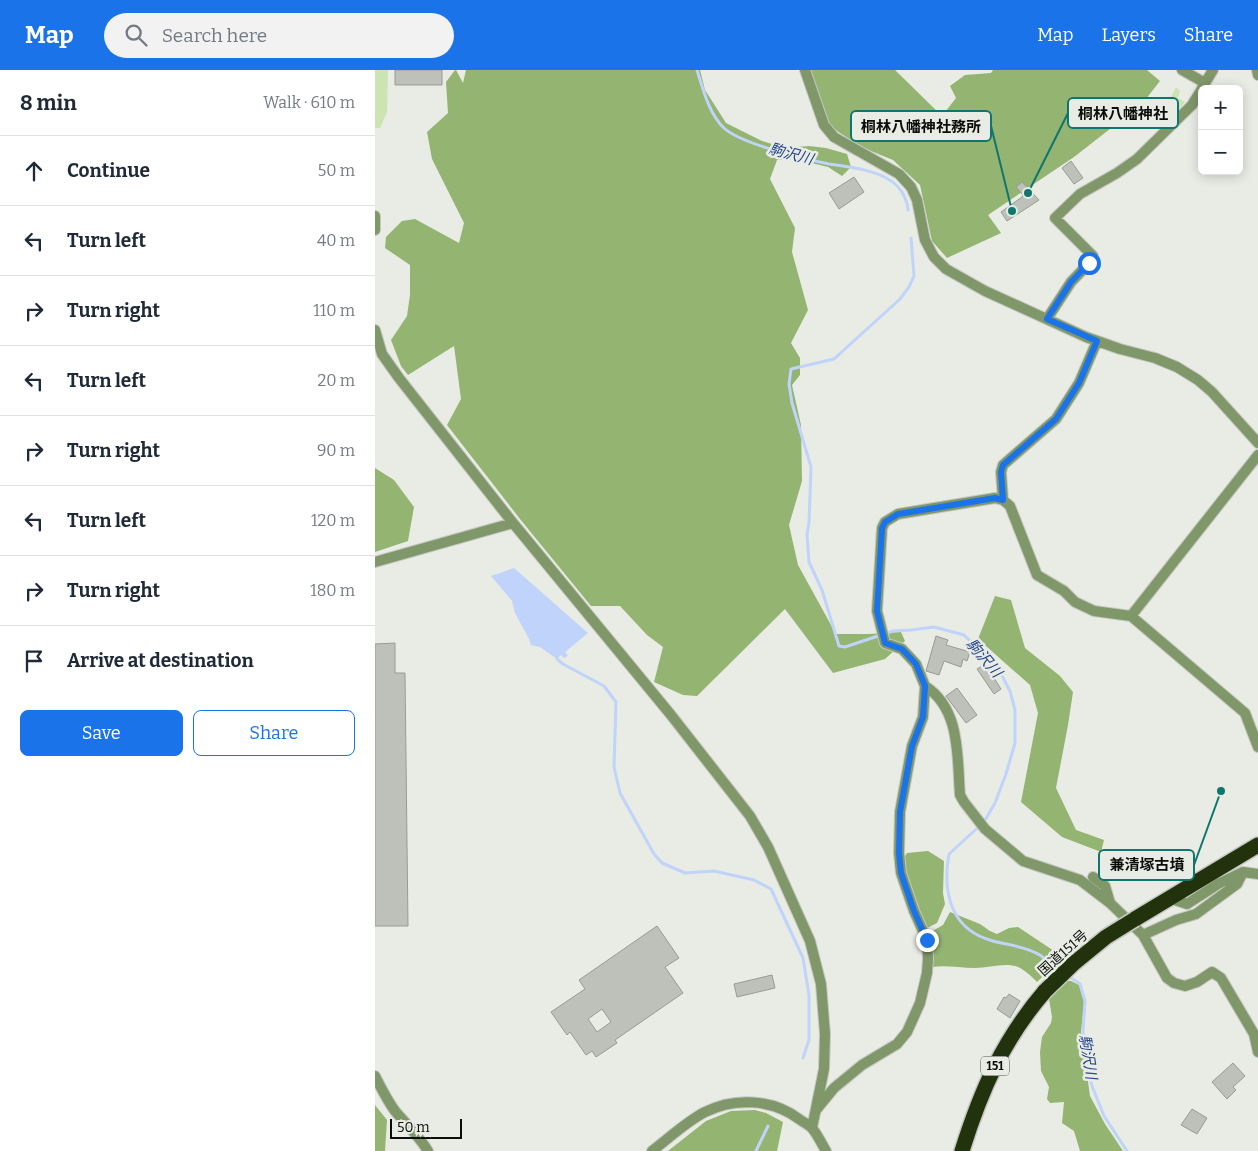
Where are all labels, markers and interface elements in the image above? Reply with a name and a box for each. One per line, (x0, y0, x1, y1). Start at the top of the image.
search box (104, 13, 454, 58)
text: Map (25, 21, 74, 49)
icon: search (122, 21, 150, 49)
text: Search here (162, 24, 267, 47)
text: Map (1037, 24, 1073, 46)
text: Layers (1101, 24, 1156, 46)
text: Share (1184, 24, 1233, 46)
map controls (1198, 85, 1243, 175)
button: + (1198, 85, 1243, 130)
text: 8 min (20, 90, 77, 116)
text: Walk · 610 m (263, 93, 355, 112)
callout: 桐林八幡神社 (1068, 98, 1178, 128)
text: 桐林八幡神社 (1078, 105, 1168, 123)
callout: 桐林八幡神社務所 (851, 111, 991, 141)
text: 桐林八幡神社務所 (861, 118, 981, 136)
button: − (1198, 130, 1243, 175)
water label: 駒沢川 (767, 139, 817, 169)
icon: ahead (20, 157, 48, 185)
text: Continue (67, 159, 150, 182)
text: 50 m (318, 161, 355, 180)
icon: left (20, 227, 48, 255)
text: Turn left (67, 229, 146, 252)
text: 40 m (317, 231, 355, 250)
route start (1078, 252, 1101, 275)
icon: right (20, 297, 48, 325)
text: Turn right (67, 299, 160, 322)
text: 110 m (313, 301, 355, 320)
icon: left (20, 367, 48, 395)
text: Turn left (67, 369, 146, 392)
text: 20 m (318, 371, 355, 390)
icon: right (20, 437, 48, 465)
text: Turn right (67, 439, 160, 462)
text: 90 m (317, 441, 355, 460)
icon: left (20, 507, 48, 535)
text: Turn left (67, 509, 146, 532)
text: 120 m (311, 511, 355, 530)
icon: right (20, 577, 48, 605)
text: Turn right (67, 579, 160, 602)
text: 180 m (310, 581, 355, 600)
water label: 駒沢川 (962, 635, 1007, 682)
icon: arrive (20, 647, 48, 675)
text: Arrive at destination (67, 649, 254, 672)
button: Save (20, 710, 183, 756)
button: Share (193, 710, 355, 756)
callout: 兼清塚古墳 (1099, 850, 1194, 880)
text: 兼清塚古墳 (1109, 856, 1185, 874)
street label: 国道151号 (1035, 926, 1091, 980)
route end (916, 929, 939, 952)
water label: 駒沢川 (1076, 1033, 1101, 1083)
road number: 151 (981, 1056, 1009, 1076)
scale bar (390, 1116, 463, 1139)
text: 50 m (397, 1119, 430, 1136)

